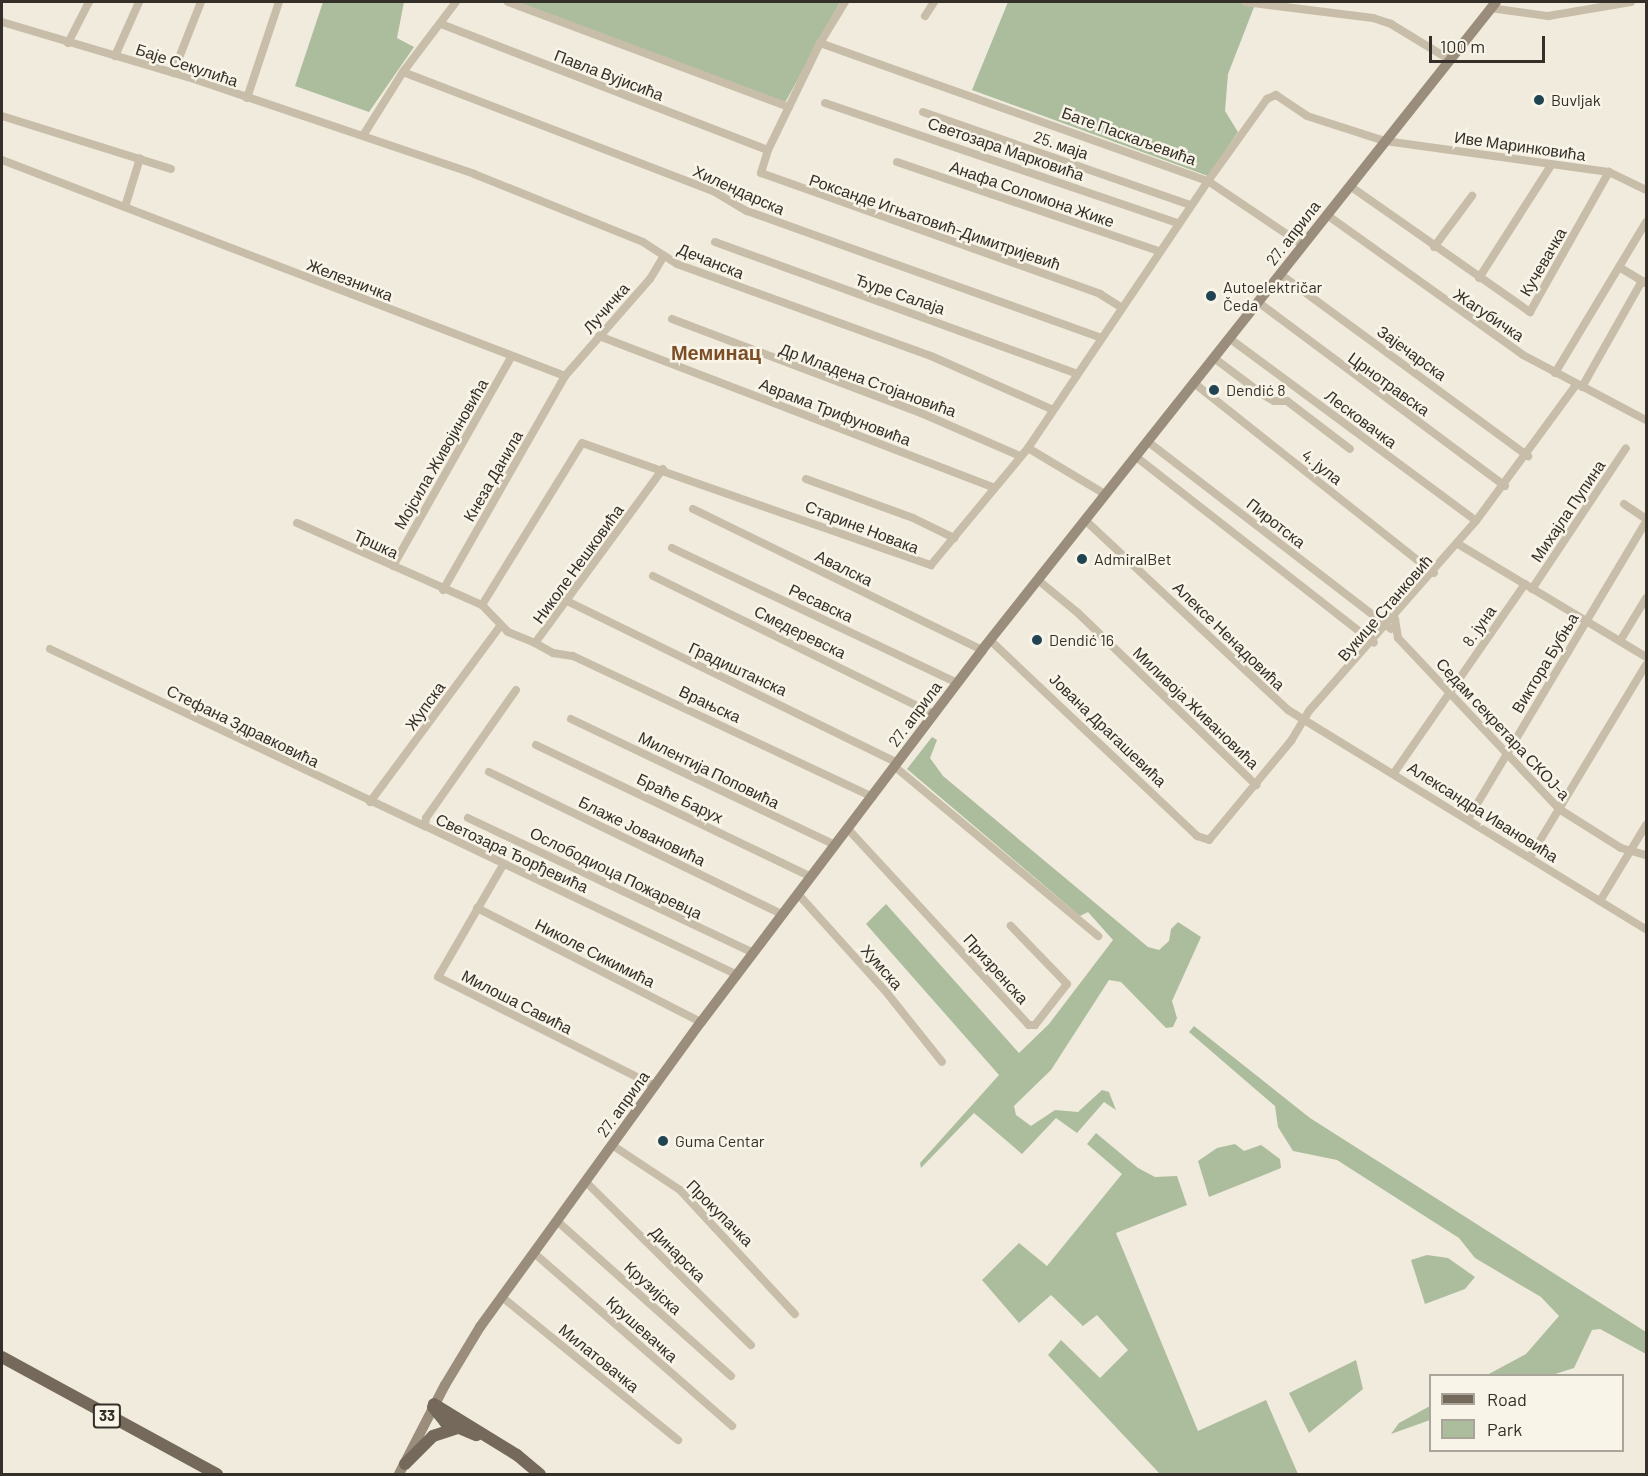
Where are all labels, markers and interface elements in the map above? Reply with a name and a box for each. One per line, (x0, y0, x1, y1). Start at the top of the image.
scale bar (1432, 24, 1548, 62)
text: 100 m (1440, 35, 1485, 57)
street label: Баје Секулића (133, 39, 241, 91)
street label: Павла Вујисића (552, 45, 666, 105)
place label: Buvljak (1551, 90, 1601, 110)
marker: Buvljak (1532, 93, 1546, 107)
street label: Бате Паскаљевића (1059, 103, 1199, 169)
street label: Светозара Марковића (925, 113, 1087, 185)
street label: 25. маја (1031, 127, 1091, 163)
street label: Иве Маринковића (1453, 127, 1587, 165)
street label: Анафа Соломона Жике (947, 157, 1117, 231)
street label: Хилендарска (690, 161, 788, 219)
street label: Роксанде Игњатовић-Димитријевић (807, 170, 1063, 274)
street label: 27. априла (1262, 197, 1324, 269)
street label: Кучевачка (1516, 224, 1570, 300)
street label: Дечанска (675, 239, 747, 283)
street label: Железничка (304, 255, 396, 305)
street label: Ђуре Салаја (852, 270, 948, 318)
place label: Autoelektričar Čeda (1223, 277, 1322, 315)
street label: Лучичка (579, 279, 633, 337)
street label: Жагубичка (1450, 285, 1528, 345)
marker: Autoelektričar Čeda (1204, 289, 1218, 303)
street label: Зајечарска (1374, 321, 1450, 385)
street label: Др Младена Стојановића (777, 339, 959, 421)
district label: Меминац (671, 340, 761, 364)
street label: Црнотравска (1345, 348, 1433, 420)
street label: Аврама Трифуновића (757, 374, 913, 450)
street label: Мојсила Живојиновића (390, 375, 492, 533)
place label: Dendić 8 (1226, 380, 1286, 400)
marker: Dendić 8 (1207, 383, 1221, 397)
street label: Лесковачка (1321, 386, 1401, 452)
street label: Кнеза Данила (459, 427, 527, 525)
street label: 4. јула (1298, 445, 1346, 489)
street label: Михајла Пупина (1527, 456, 1609, 566)
street label: Пиротска (1243, 494, 1309, 552)
street label: Старине Новака (802, 496, 922, 558)
street label: Николе Нешковића (528, 501, 628, 627)
street label: Тршка (351, 525, 401, 563)
street label: Авалска (812, 546, 876, 590)
place label: AdmiralBet (1094, 549, 1171, 569)
street label: Вукице Станковић (1334, 551, 1436, 665)
marker: AdmiralBet (1075, 552, 1089, 566)
street label: Алексе Ненадовића (1169, 578, 1289, 694)
street label: Ресавска (786, 580, 856, 626)
street label: Смедеревска (751, 602, 849, 662)
street label: 8. јуна (1458, 602, 1500, 650)
street label: Виктора Бубња (1508, 610, 1582, 716)
place label: Dendić 16 (1049, 630, 1114, 650)
marker: Dendić 16 (1030, 633, 1044, 647)
street label: Градиштанска (686, 638, 790, 700)
street label: Миливоја Живановића (1129, 643, 1263, 773)
street label: Седам секретара СКОЈ-а (1432, 654, 1574, 804)
street label: Јована Драгашевића (1046, 669, 1170, 791)
street label: Жупска (401, 678, 449, 734)
street label: 27. априла (884, 678, 946, 750)
street label: Стефана Здравковића (164, 681, 322, 771)
street label: Врањска (676, 681, 744, 727)
street label: Милентија Поповића (635, 728, 783, 812)
street label: Александра Ивановића (1404, 758, 1562, 866)
street label: Браће Барух (634, 769, 726, 827)
street label: Блаже Јовановића (576, 792, 708, 870)
street label: Светозара Ђорђевића (433, 809, 591, 897)
street label: Ослободиоца Пожаревца (527, 823, 705, 923)
street label: Николе Сикимића (532, 915, 658, 991)
street label: Призренска (960, 930, 1032, 1008)
street label: Хумска (857, 941, 907, 993)
street label: Милоша Савића (459, 966, 575, 1038)
street label: 27. априла (593, 1067, 653, 1141)
place label: Guma Centar (675, 1131, 765, 1151)
marker: Guma Centar (656, 1134, 670, 1148)
street label: Прокупачка (683, 1176, 757, 1250)
street label: Динарска (646, 1222, 710, 1286)
street label: Крузијска (621, 1257, 685, 1319)
street label: Крушевачка (602, 1292, 682, 1366)
street label: Милатовачка (555, 1320, 643, 1396)
legend (1429, 1374, 1624, 1452)
text: Road (1487, 1388, 1527, 1410)
road number: 33 (92, 1404, 122, 1428)
text: Park (1487, 1418, 1522, 1440)

